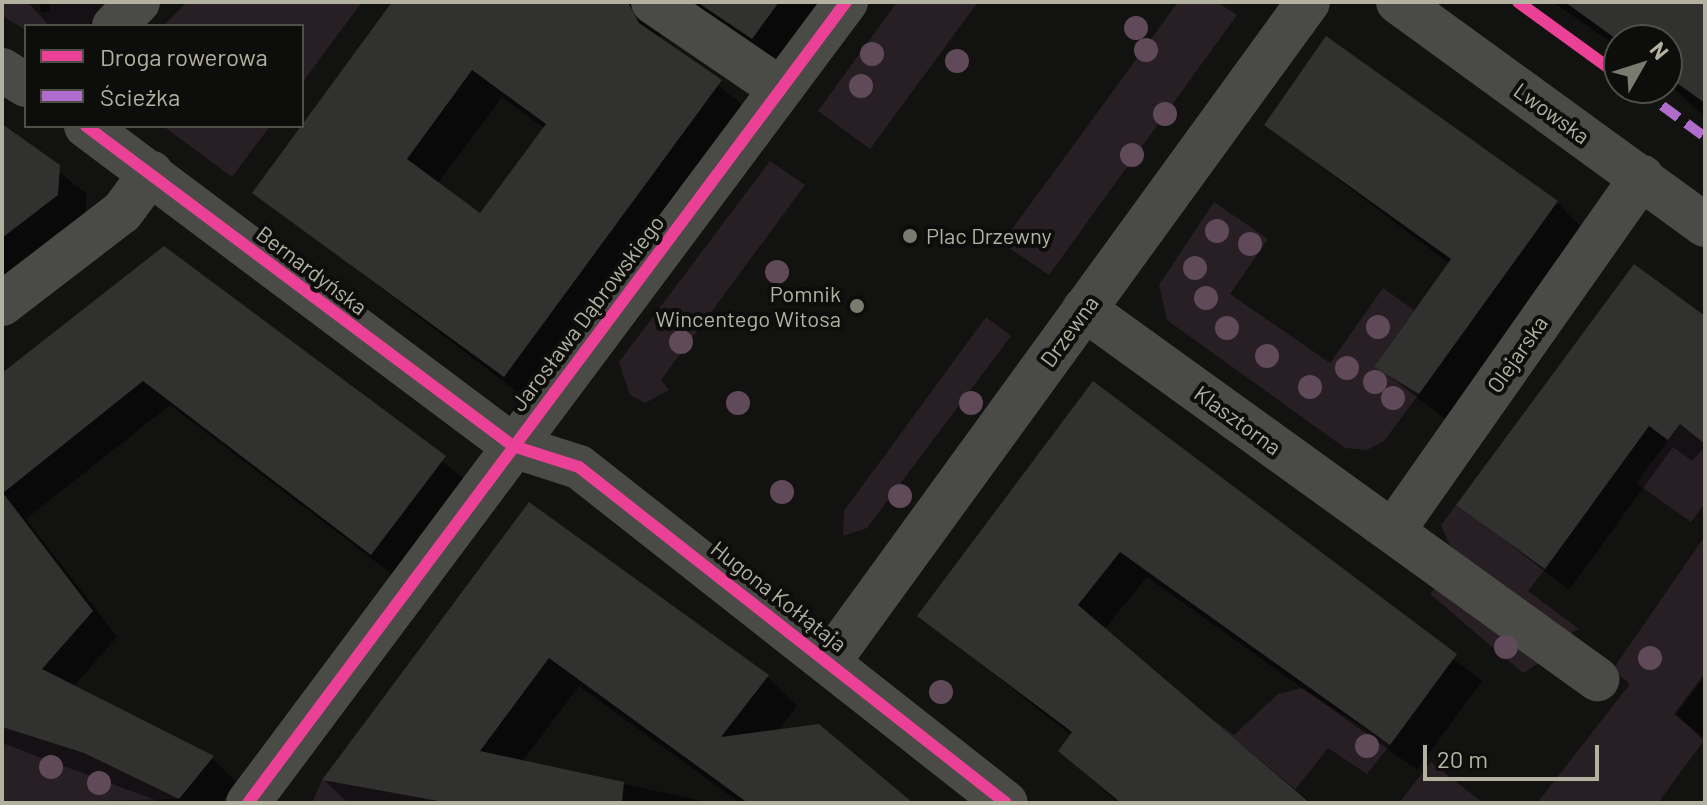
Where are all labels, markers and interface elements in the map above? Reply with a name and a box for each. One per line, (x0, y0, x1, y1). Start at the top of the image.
legend (24, 24, 304, 128)
north arrow (1603, 24, 1683, 104)
text: N (1645, 36, 1675, 64)
text: Droga rowerowa (100, 42, 268, 71)
street label: Lwowska (1509, 77, 1595, 149)
text: Ścieżka (100, 82, 180, 111)
street label: Jarosława Dąbrowskiego (505, 210, 669, 416)
street label: Bernardyńska (252, 220, 372, 320)
place label: Plac Drzewny (926, 223, 1052, 249)
marker: Plac Drzewny (901, 227, 919, 245)
place label: Pomnik Wincentego Witosa (655, 280, 841, 332)
street label: Drzewna (1034, 290, 1104, 372)
marker: Pomnik Wincentego Witosa (848, 297, 866, 315)
street label: Olejarska (1481, 311, 1553, 397)
street label: Klasztorna (1189, 380, 1287, 460)
street label: Hugona Kołłątaja (706, 535, 852, 657)
scale bar (1427, 729, 1603, 779)
text: 20 m (1437, 744, 1488, 773)

